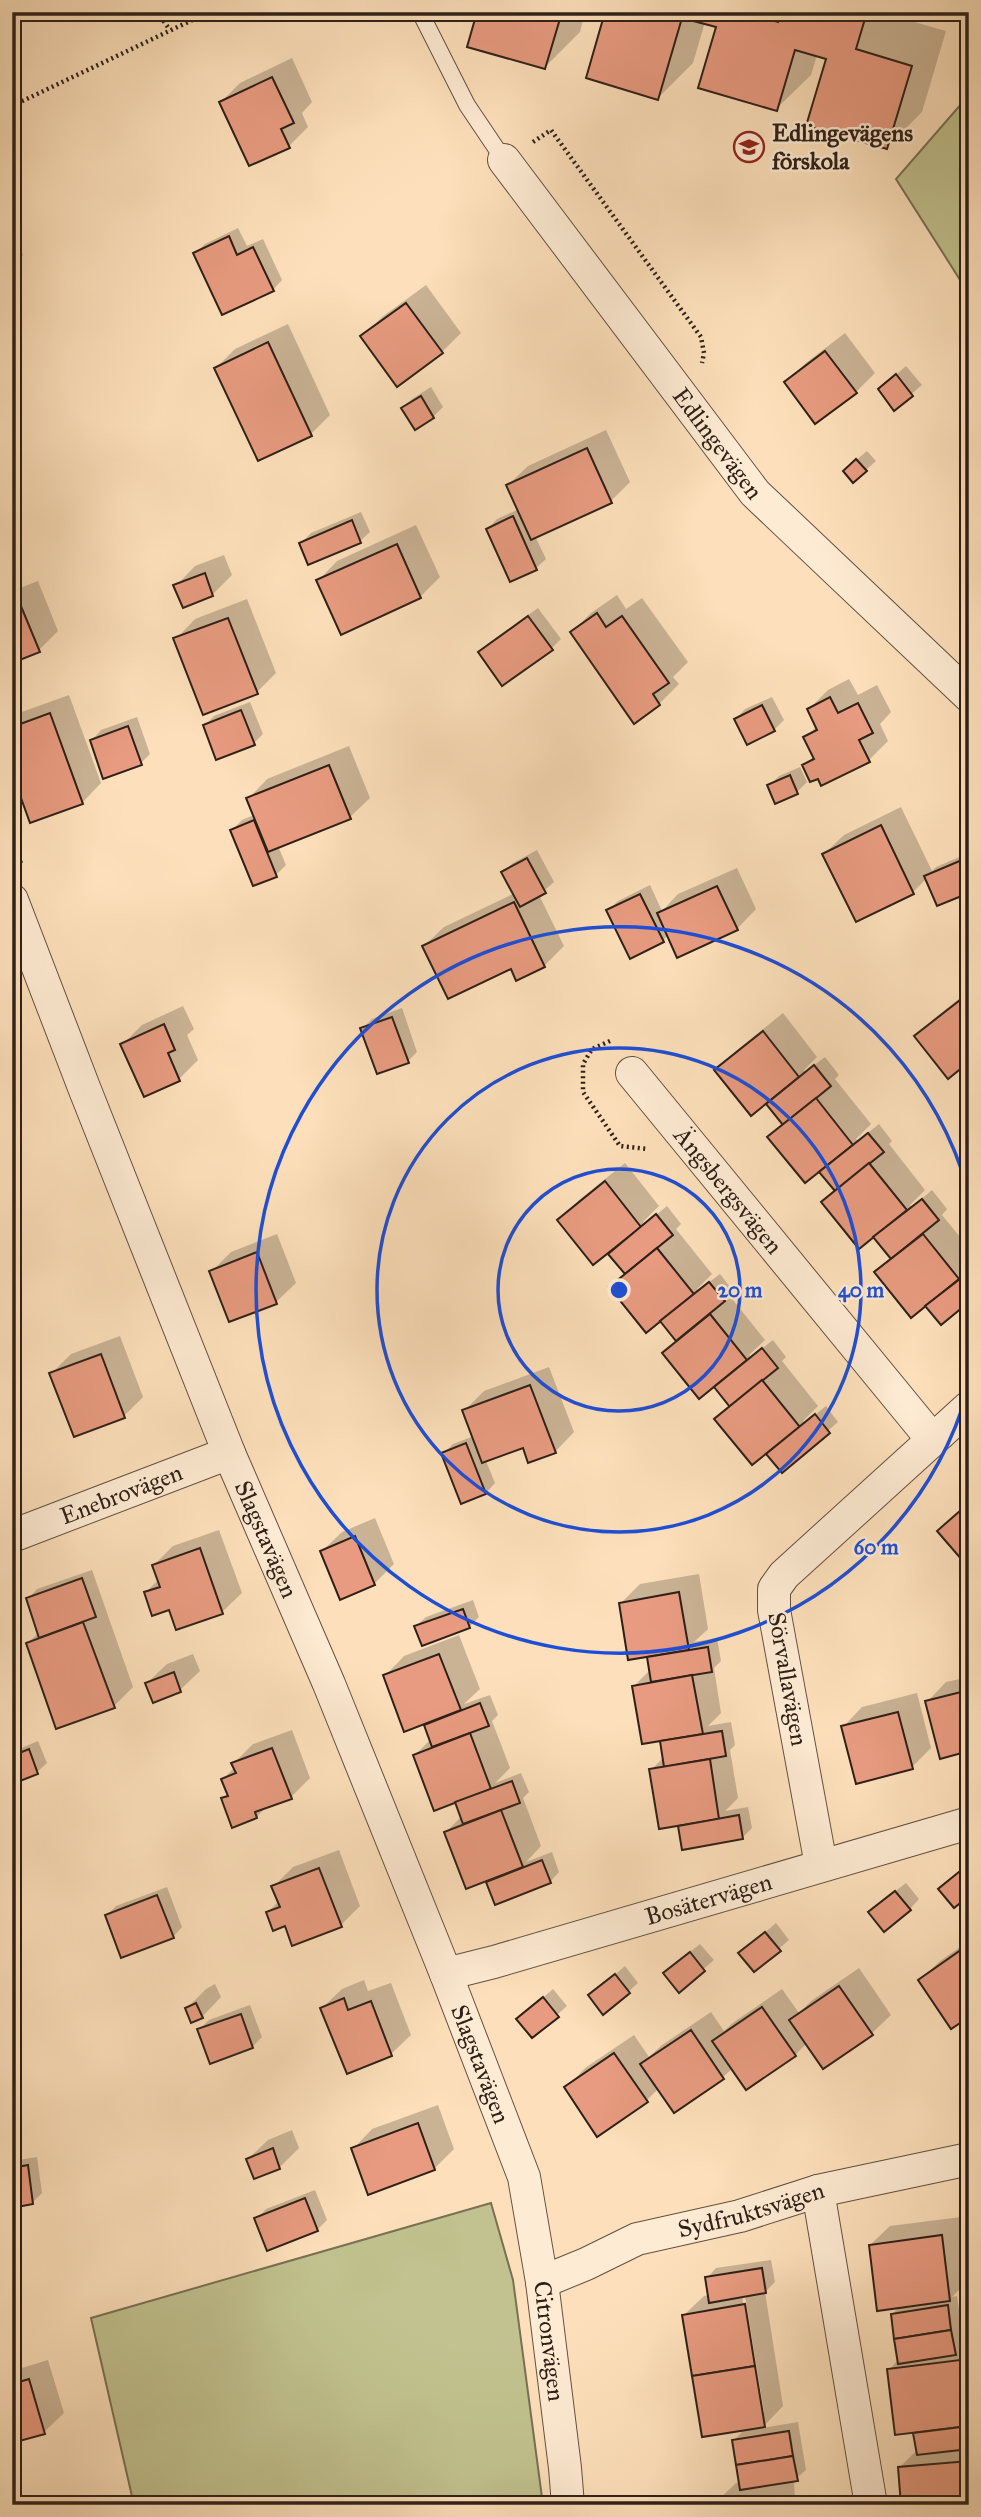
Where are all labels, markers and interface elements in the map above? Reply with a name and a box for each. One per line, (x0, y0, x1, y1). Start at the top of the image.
place label: Edlingevägens förskola (771, 118, 913, 176)
school or university icon: Edlingevägens förskola (732, 130, 766, 164)
street label: Edlingevägen (666, 382, 769, 505)
street label: Ängsbergsvägen (667, 1120, 789, 1260)
text: 20 m (718, 1277, 763, 1303)
text: 40 m (838, 1277, 884, 1303)
centre of rings (607, 1278, 631, 1302)
street label: Enebrovägen (56, 1457, 187, 1531)
street label: Slagstavägen (228, 1476, 305, 1602)
text: 60 m (853, 1534, 899, 1560)
street label: Sörvallavägen (761, 1610, 815, 1748)
street label: Bosätervägen (642, 1866, 775, 1932)
street label: Slagstavägen (444, 2001, 517, 2128)
street label: Sydfruktsvägen (675, 2175, 828, 2244)
street label: Citronvägen (527, 2279, 572, 2403)

